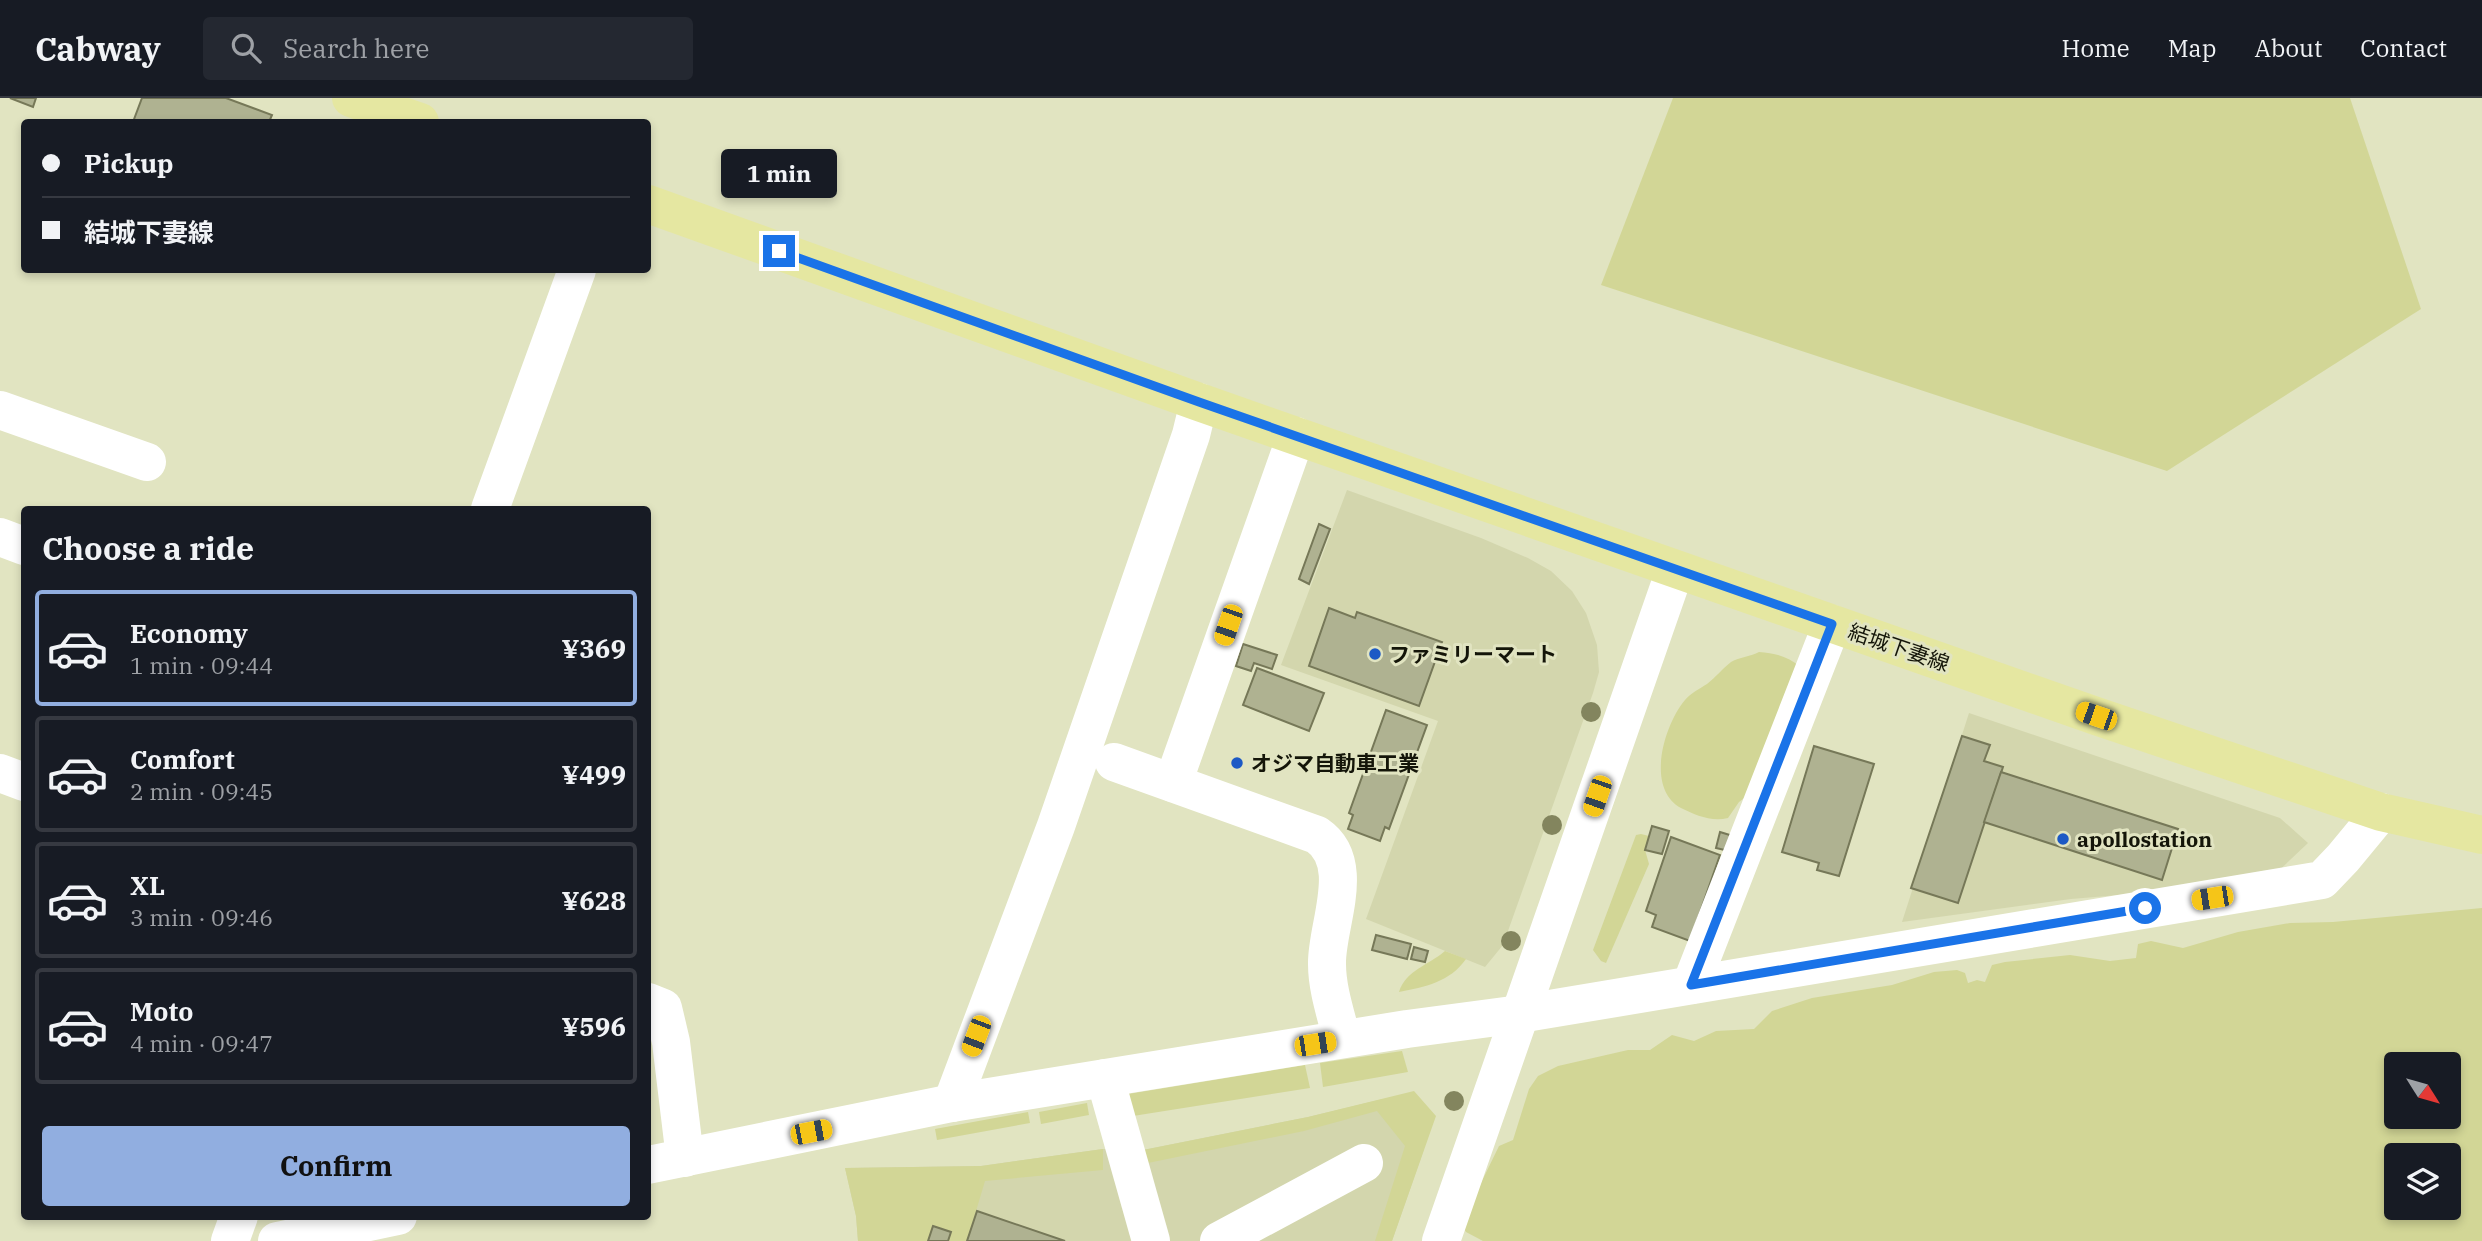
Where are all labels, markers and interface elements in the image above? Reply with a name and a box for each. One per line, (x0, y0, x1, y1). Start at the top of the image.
search box (203, 17, 693, 80)
text: Cabway (35, 27, 161, 70)
icon: search (227, 29, 265, 67)
text: Search here (283, 31, 429, 65)
text: Home (2062, 32, 2130, 64)
text: Map (2168, 32, 2216, 64)
text: About (2254, 32, 2322, 64)
text: Contact (2360, 32, 2447, 64)
text: Pickup (84, 146, 174, 180)
callout: 1 min (721, 150, 837, 198)
text: 1 min (747, 158, 811, 188)
text: 結城下妻線 (84, 215, 214, 249)
route end (763, 235, 795, 267)
text: Choose a ride (42, 527, 254, 569)
car (1212, 602, 1245, 648)
text: Economy (130, 616, 248, 650)
icon: car (46, 617, 109, 680)
street label: 結城下妻線 (1845, 617, 1953, 677)
text: ¥369 (561, 631, 626, 665)
place label: ファミリーマート (1389, 640, 1557, 668)
marker: ファミリーマート (1367, 646, 1383, 662)
text: 1 min · 09:44 (130, 650, 273, 680)
car (2073, 699, 2120, 733)
text: Comfort (130, 742, 235, 776)
icon: car (46, 743, 109, 806)
place label: オジマ自動車工業 (1251, 749, 1419, 777)
marker: オジマ自動車工業 (1229, 755, 1245, 771)
text: ¥499 (561, 757, 626, 791)
car (1581, 773, 1614, 819)
text: 2 min · 09:45 (130, 776, 273, 806)
place label: apollostation (2077, 825, 2212, 853)
marker: apollostation (2055, 831, 2071, 847)
text: XL (130, 868, 165, 902)
icon: car (46, 869, 109, 932)
text: ¥628 (561, 883, 626, 917)
car (2190, 884, 2235, 912)
route start (2129, 892, 2161, 924)
text: 3 min · 09:46 (130, 902, 273, 932)
text: Moto (130, 994, 193, 1028)
icon: car (46, 995, 109, 1058)
text: ¥596 (561, 1009, 626, 1043)
car (959, 1013, 994, 1059)
text: 4 min · 09:47 (130, 1028, 273, 1058)
car (1293, 1030, 1338, 1058)
north arrow (2384, 1052, 2460, 1129)
map controls (2384, 1052, 2461, 1220)
car (789, 1118, 834, 1146)
button: Confirm (42, 1126, 630, 1206)
button: layers (2384, 1143, 2461, 1220)

